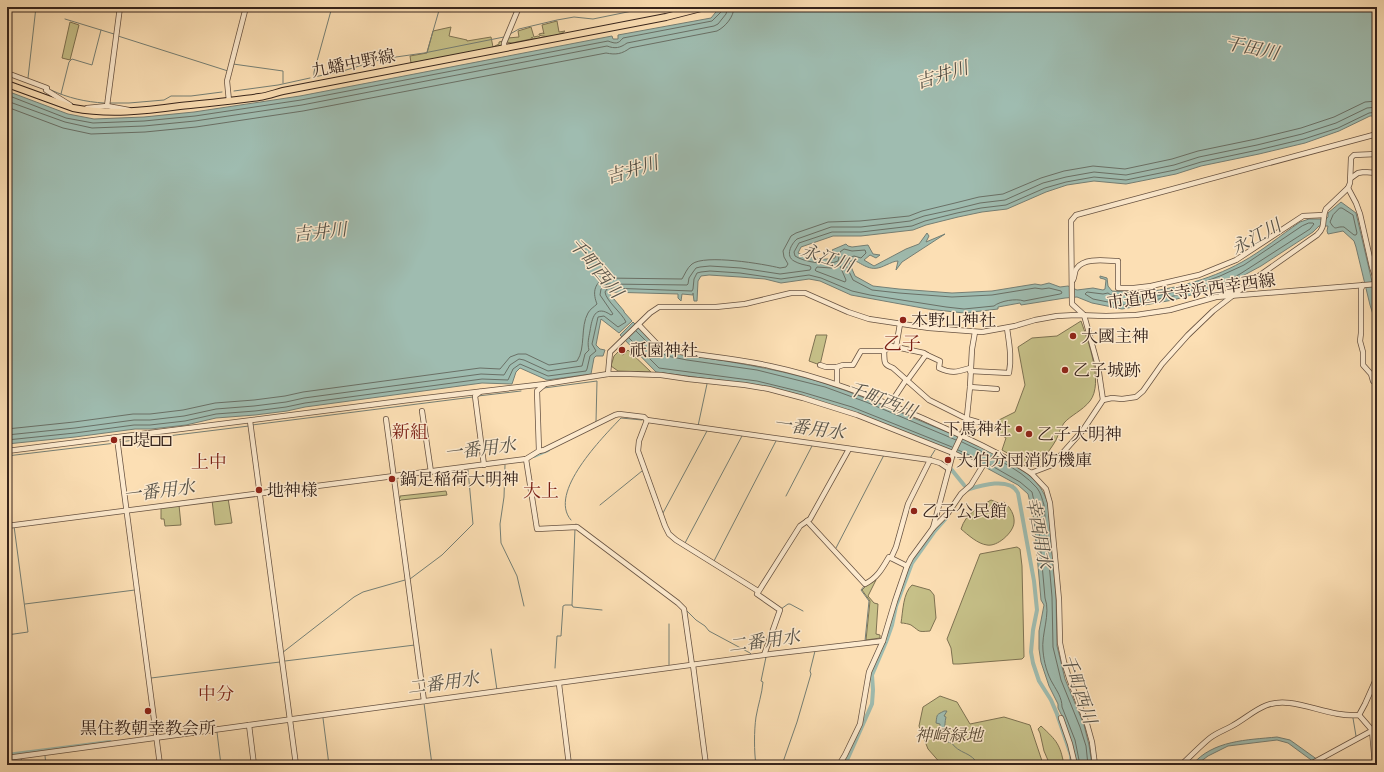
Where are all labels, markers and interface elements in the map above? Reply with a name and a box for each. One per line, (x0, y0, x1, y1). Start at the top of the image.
water label: 干田川 (1223, 31, 1283, 67)
street label: 九蟠中野線 (309, 44, 397, 83)
water label: 吉井川 (913, 55, 974, 95)
water label: 吉井川 (603, 150, 664, 190)
water label: 永江川 (1227, 212, 1288, 261)
water label: 吉井川 (292, 217, 350, 248)
water label: 千町西川 (563, 233, 630, 305)
water label: 永江川 (797, 238, 858, 279)
street label: 市道西大寺浜西幸西線 (1105, 268, 1277, 315)
place label: 木野山神社 (911, 309, 996, 332)
marker: 木野山神社 (898, 315, 908, 325)
place label: 大國主神 (1081, 325, 1149, 348)
district label: 乙子 (883, 331, 921, 357)
marker: 大國主神 (1068, 331, 1078, 341)
place label: 祇園神社 (630, 339, 698, 362)
marker: 祇園神社 (617, 345, 627, 355)
place label: 乙子城跡 (1073, 359, 1141, 382)
marker: 乙子城跡 (1060, 365, 1070, 375)
water label: 千町西川 (844, 376, 922, 426)
water label: 一番用水 (772, 411, 848, 446)
place label: 下馬神社 (943, 418, 1011, 441)
district label: 新組 (392, 420, 428, 445)
place label: 乙子大明神 (1037, 423, 1122, 446)
marker: 下馬神社 (1014, 424, 1024, 434)
place label: □堤□□ (122, 429, 172, 452)
marker: 乙子大明神 (1024, 429, 1034, 439)
water label: 一番用水 (443, 432, 519, 466)
marker: □堤□□ (109, 435, 119, 445)
place label: 大伯分団消防機庫 (956, 449, 1092, 472)
district label: 上中 (191, 450, 227, 475)
marker: 大伯分団消防機庫 (943, 455, 953, 465)
place label: 鍋足稲荷大明神 (400, 468, 519, 491)
water label: 一番用水 (122, 474, 198, 508)
marker: 鍋足稲荷大明神 (387, 474, 397, 484)
place label: 地神様 (267, 479, 318, 502)
district label: 大上 (523, 479, 559, 504)
marker: 地神様 (254, 485, 264, 495)
water label: 幸西用水 (1019, 495, 1058, 573)
place label: 乙子公民館 (922, 500, 1007, 523)
marker: 乙子公民館 (909, 506, 919, 516)
water label: 二番用水 (727, 624, 803, 659)
water label: 千町西川 (1055, 651, 1103, 729)
water label: 二番用水 (406, 666, 482, 701)
district label: 中分 (198, 682, 234, 707)
marker: 黒住教朝幸教会所 (143, 706, 153, 716)
place label: 黒住教朝幸教会所 (80, 717, 216, 740)
park label: 神崎緑地 (915, 724, 985, 747)

